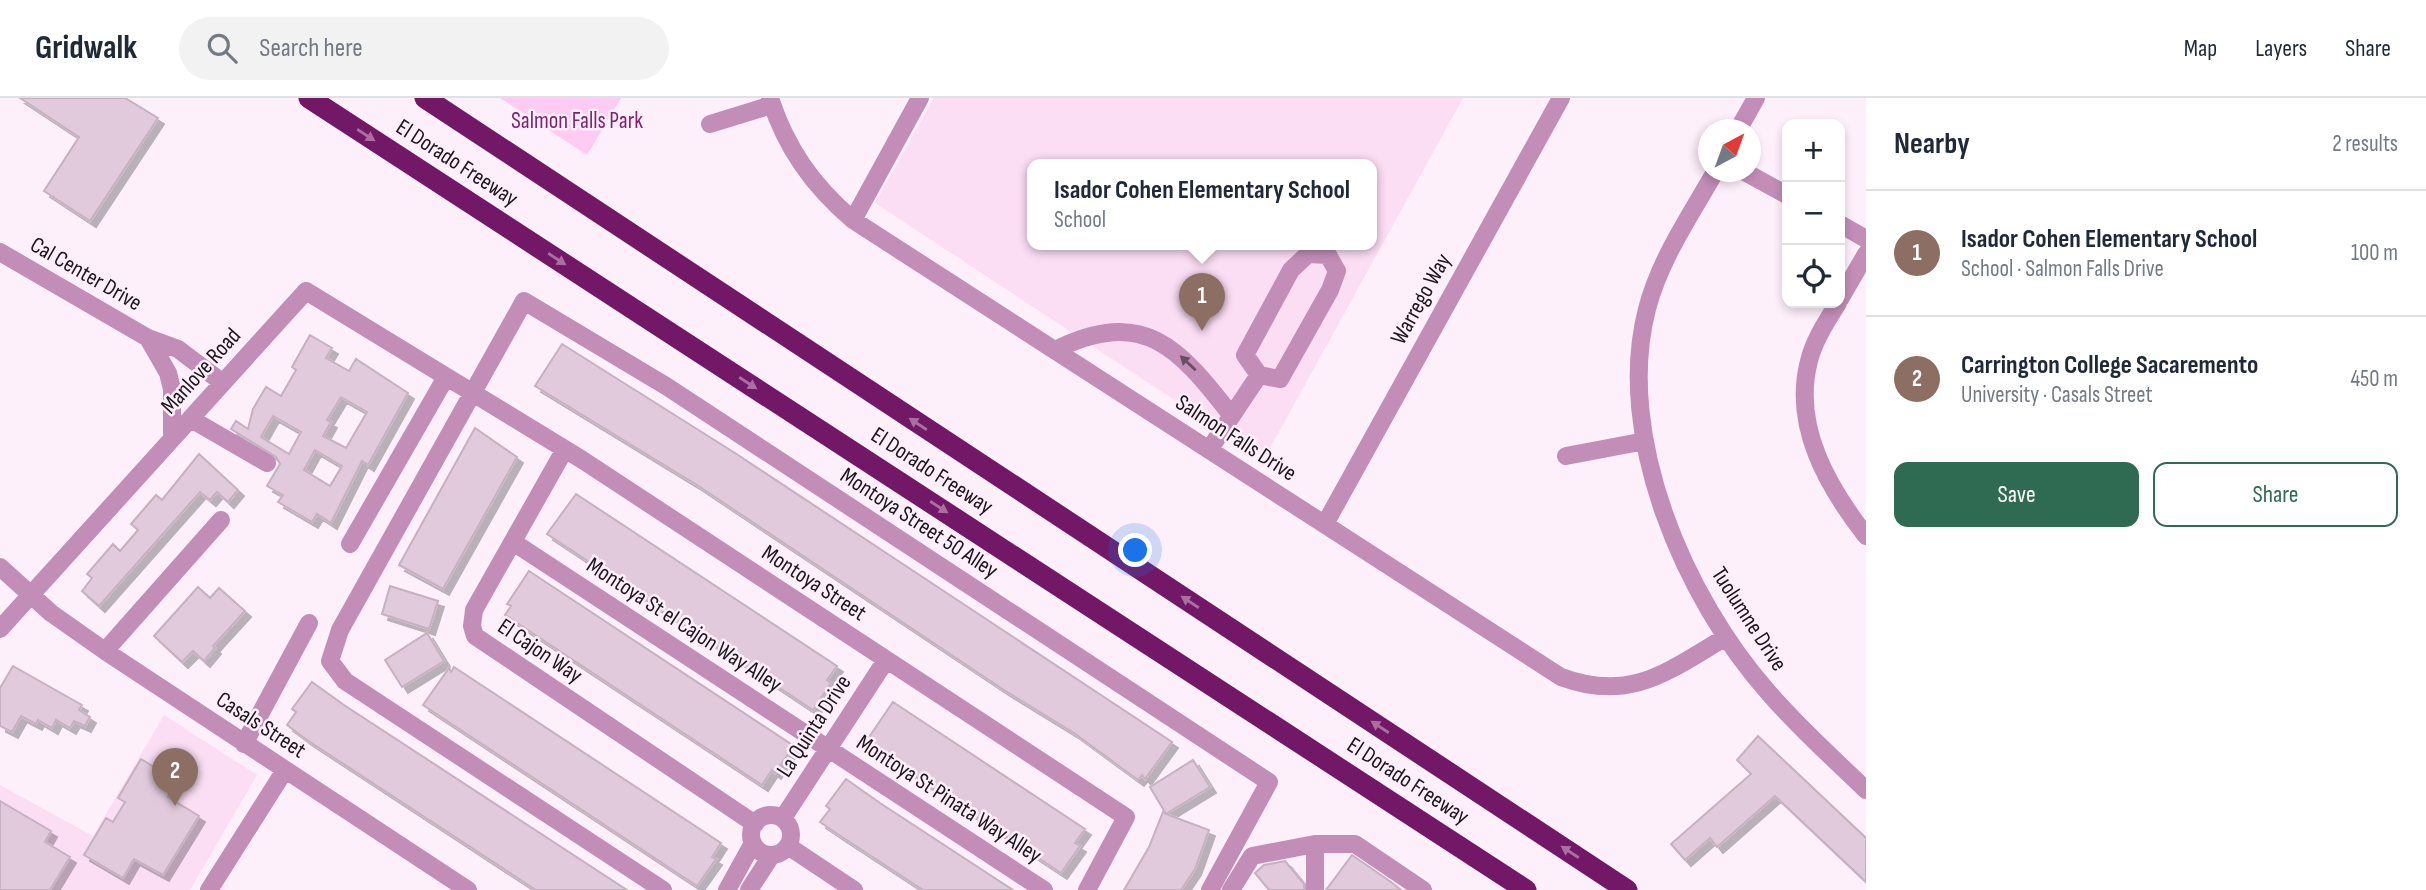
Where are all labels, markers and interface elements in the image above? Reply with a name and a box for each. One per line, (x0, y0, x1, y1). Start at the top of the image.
search box (179, 17, 669, 80)
text: Gridwalk (35, 28, 137, 68)
icon: search (203, 29, 241, 67)
text: Search here (259, 33, 363, 64)
text: Map (2184, 34, 2217, 63)
text: Layers (2255, 34, 2307, 63)
text: Share (2345, 34, 2391, 63)
park label: Salmon Falls Park (511, 107, 643, 135)
street label: El Dorado Freeway (391, 113, 523, 213)
north arrow (1698, 119, 1761, 182)
map controls (1782, 119, 1845, 308)
button: + (1782, 119, 1845, 182)
text: Nearby (1894, 126, 1970, 162)
one-way arrow (357, 128, 375, 142)
text: 2 results (2332, 130, 2398, 158)
popup (1027, 159, 1377, 250)
text: Isador Cohen Elementary School (1054, 175, 1350, 206)
button: − (1782, 182, 1845, 245)
text: School (1054, 206, 1106, 234)
text: Isador Cohen Elementary School (1961, 224, 2257, 255)
street label: Cal Center Drive (25, 231, 147, 317)
text: 1 (1912, 239, 1922, 267)
text: 100 m (2351, 239, 2398, 267)
button: locate (1782, 245, 1845, 308)
street label: Warrego Way (1385, 249, 1457, 349)
one-way arrow (548, 252, 566, 266)
text: School · Salmon Falls Drive (1961, 255, 2164, 283)
pin: 1 (1179, 273, 1225, 331)
street label: Manlove Road (155, 322, 247, 420)
text: Carrington College Sacaremento (1961, 350, 2258, 381)
one-way arrow (1180, 356, 1197, 372)
text: 2 (1912, 365, 1922, 393)
text: 450 m (2350, 365, 2398, 393)
one-way arrow (738, 376, 757, 389)
text: University · Casals Street (1961, 381, 2152, 409)
street label: Salmon Falls Drive (1170, 389, 1302, 487)
one-way arrow (908, 417, 928, 430)
street label: El Dorado Freeway (866, 421, 998, 521)
street label: Montoya Street 50 Alley (835, 462, 1003, 584)
button: Save (1894, 462, 2139, 527)
button: Share (2153, 462, 2398, 527)
one-way arrow (929, 500, 948, 513)
your location (1118, 533, 1152, 567)
street label: Montoya Street (756, 539, 872, 627)
street label: Montoya St el Cajon Way Alley (581, 551, 787, 699)
street label: Tuolumne Drive (1705, 562, 1793, 676)
one-way arrow (1180, 596, 1200, 609)
street label: El Cajon Way (492, 613, 588, 690)
street label: La Quinta Drive (771, 670, 857, 782)
street label: Casals Street (211, 686, 311, 764)
one-way arrow (1370, 721, 1390, 734)
street label: Montoya St Pinata Way Alley (851, 729, 1047, 869)
street label: El Dorado Freeway (1342, 731, 1474, 831)
pin: 2 (152, 748, 198, 806)
one-way arrow (1560, 846, 1580, 859)

